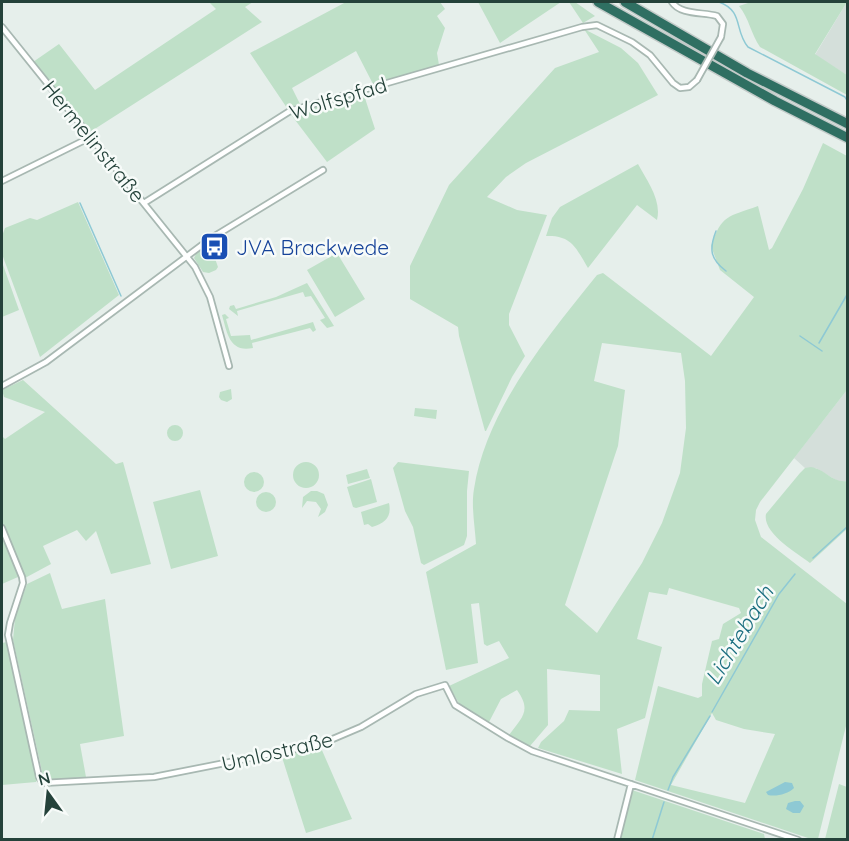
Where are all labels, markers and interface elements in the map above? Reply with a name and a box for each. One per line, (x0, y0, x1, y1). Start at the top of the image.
street label: Wolfspfad (286, 71, 390, 125)
street label: Hermelinstraße (37, 75, 151, 207)
bus stop icon: JVA Brackwede (199, 231, 231, 263)
place label: JVA Brackwede (236, 234, 389, 260)
water label: Lichtebach (699, 580, 780, 690)
street label: Umlostraße (219, 726, 335, 776)
north arrow (18, 763, 78, 823)
text: N (36, 767, 52, 790)

